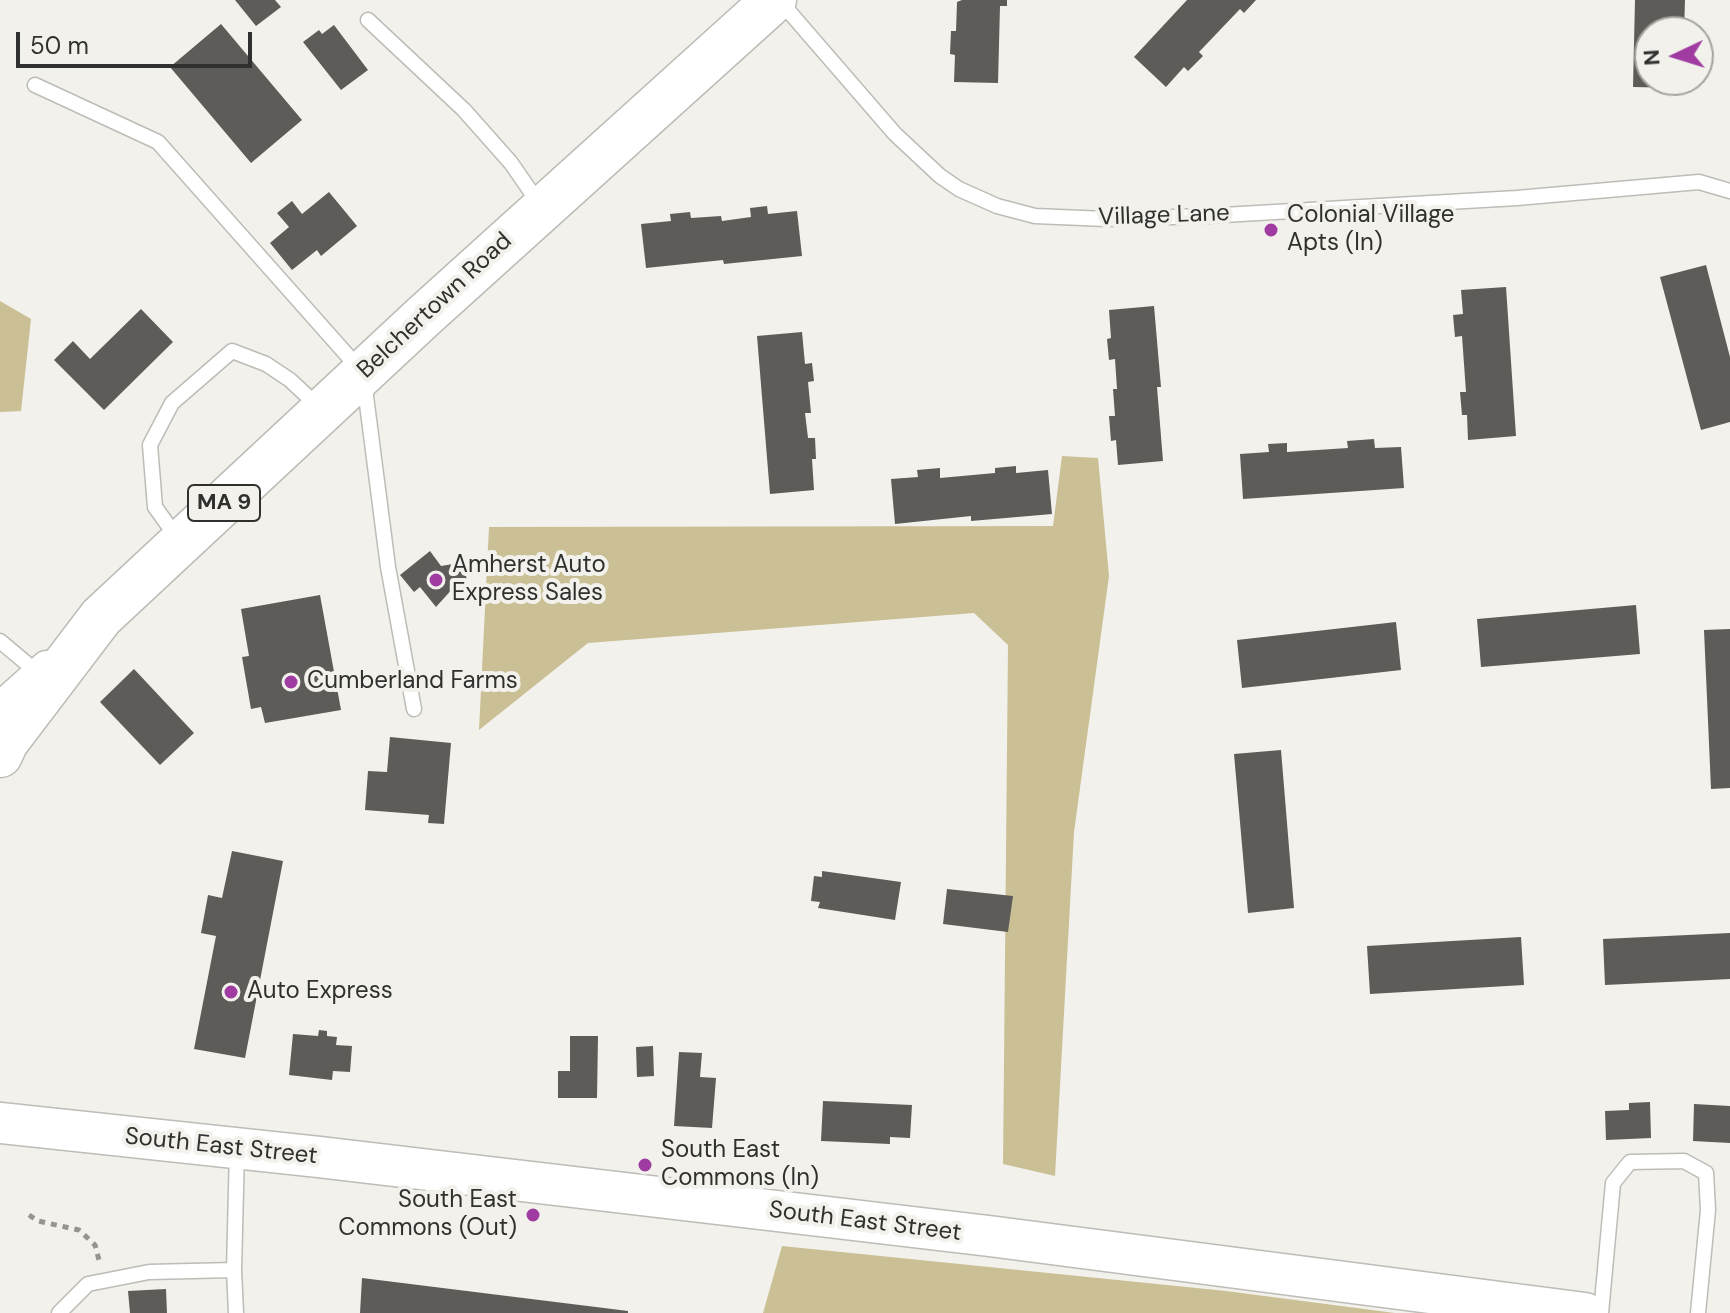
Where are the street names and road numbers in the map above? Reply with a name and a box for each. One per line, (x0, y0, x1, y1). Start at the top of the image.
street label: Village Lane (1098, 199, 1230, 233)
street label: Belchertown Road (352, 227, 518, 385)
road number: MA 9 (188, 485, 260, 521)
street label: South East Street (123, 1123, 319, 1171)
street label: South East Street (767, 1196, 963, 1248)

